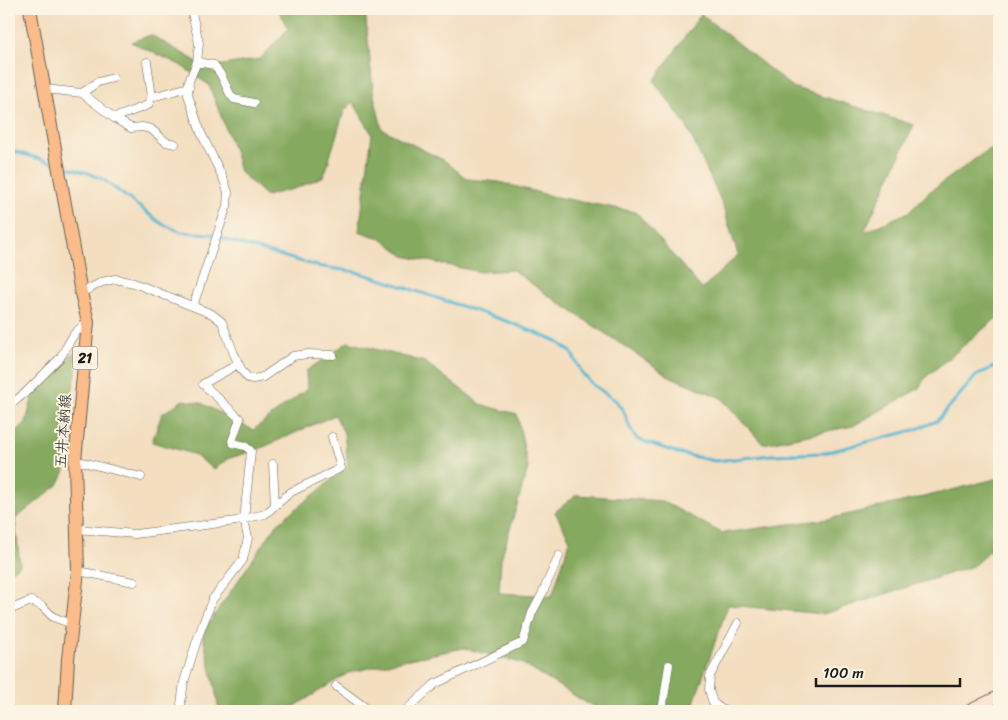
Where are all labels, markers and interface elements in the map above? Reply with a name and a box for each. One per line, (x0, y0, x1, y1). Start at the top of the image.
road number: 21 (72, 346, 98, 369)
street label: 五井本納線 (47, 393, 79, 469)
scale bar (816, 655, 959, 687)
text: 100 m (823, 660, 864, 686)

